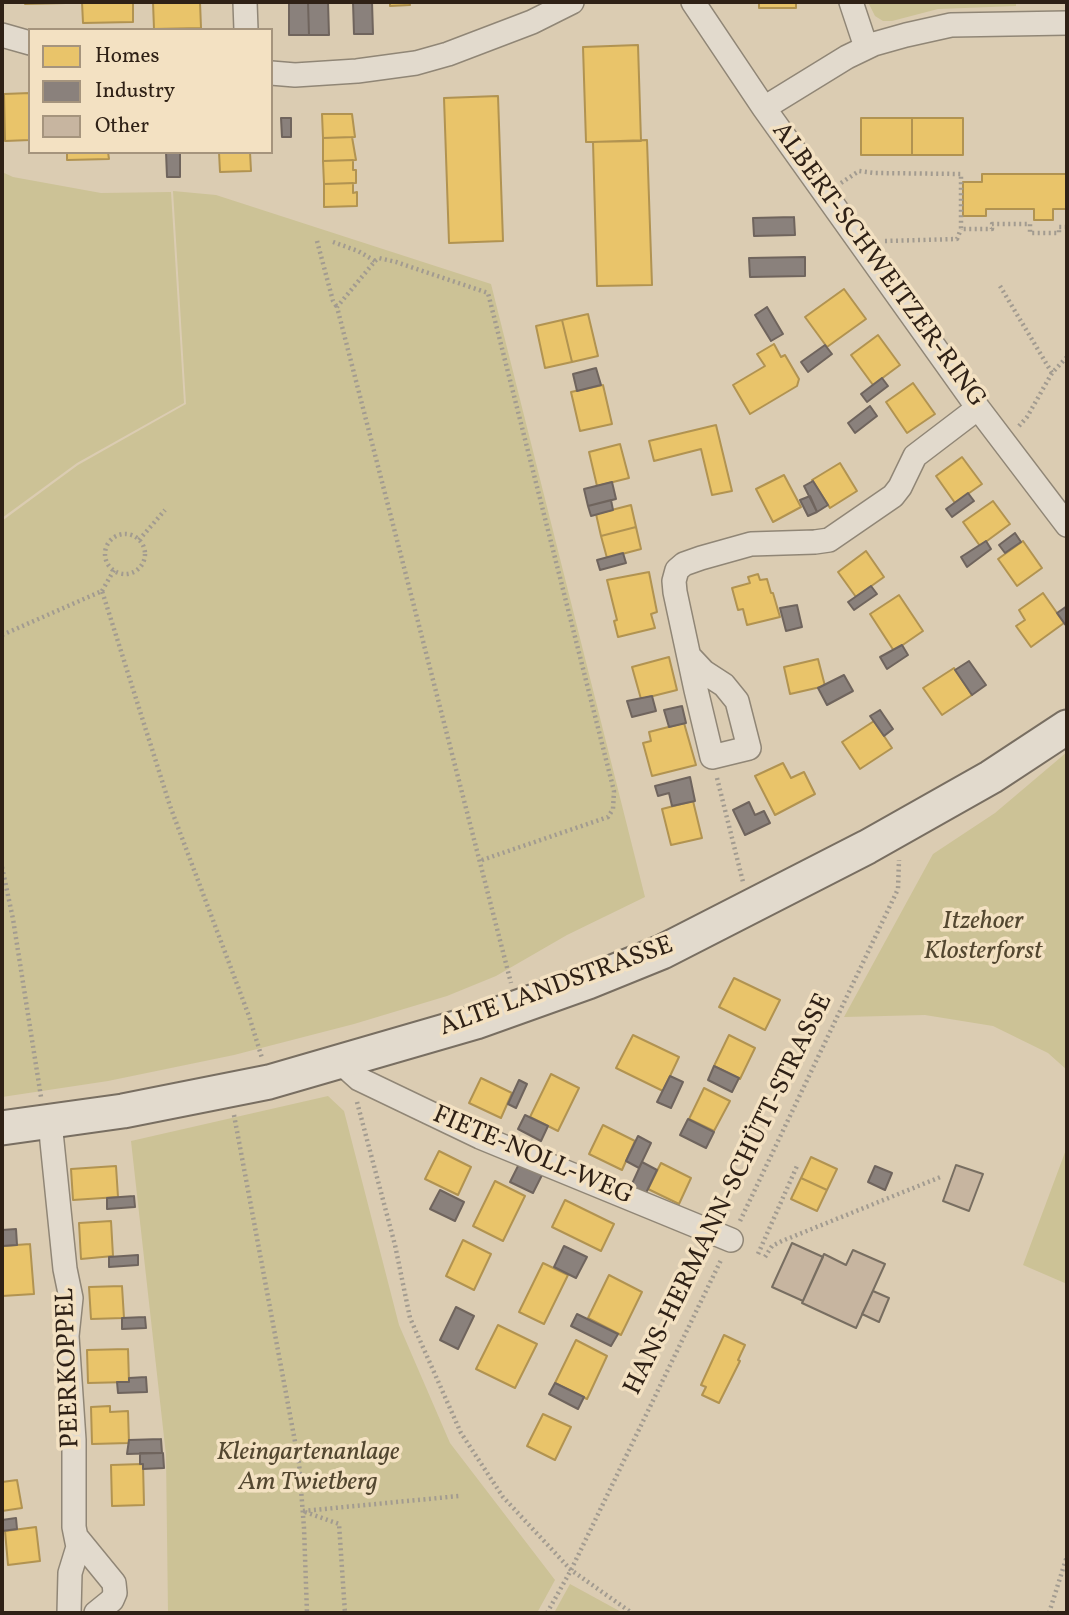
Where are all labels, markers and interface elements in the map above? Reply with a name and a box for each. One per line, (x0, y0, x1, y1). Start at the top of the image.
legend (28, 28, 273, 154)
text: Homes (95, 42, 160, 71)
text: Industry (95, 77, 175, 106)
text: Other (95, 112, 149, 141)
street label: ALBERT-SCHWEITZER-RING (763, 118, 991, 414)
park label: Itzehoer Klosterforst (924, 907, 1042, 968)
street label: ALTE LANDSTRASSE (436, 931, 678, 1045)
street label: HANS-HERMANN-SCHÜTT-STRASSE (619, 989, 841, 1401)
street label: FIETE-NOLL-WEG (427, 1101, 637, 1213)
street label: PEERKOPPEL (52, 1287, 88, 1449)
park label: Kleingartenanlage Am Twietberg (216, 1438, 400, 1500)

